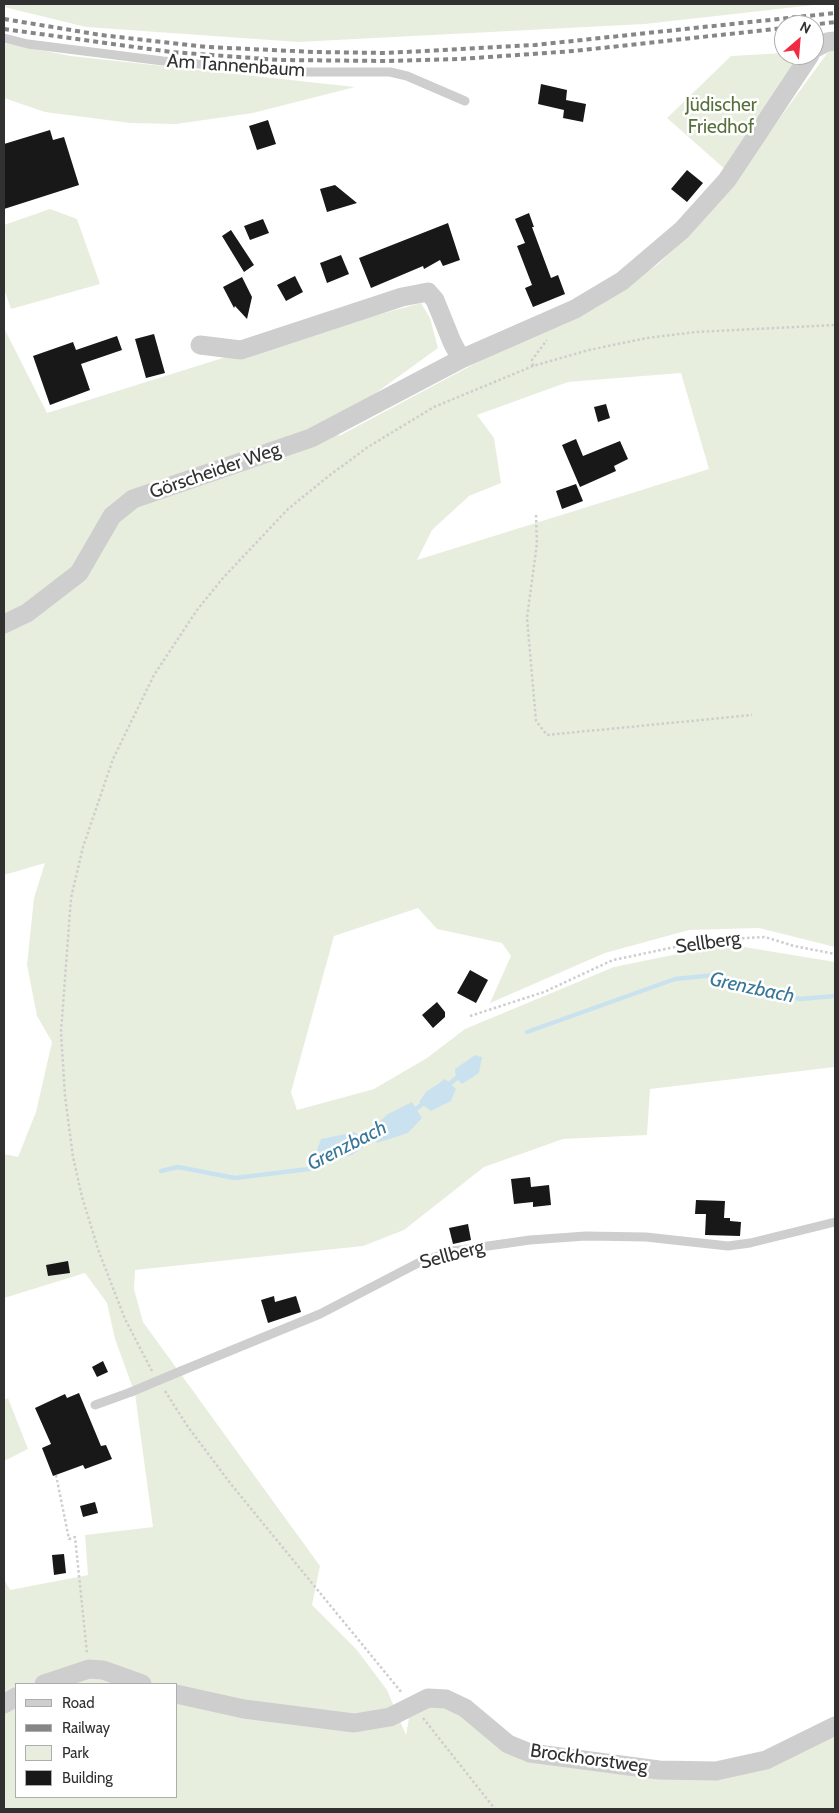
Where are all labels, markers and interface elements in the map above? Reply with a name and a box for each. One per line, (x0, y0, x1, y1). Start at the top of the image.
north arrow (774, 15, 824, 65)
text: N (797, 17, 814, 38)
street label: Am Tannenbaum (166, 50, 306, 82)
park label: Jüdischer Friedhof (685, 94, 757, 138)
street label: Görscheider Weg (147, 438, 283, 504)
street label: Sellberg (674, 927, 742, 959)
water label: Grenzbach (707, 967, 797, 1009)
water label: Grenzbach (303, 1116, 391, 1176)
street label: Sellberg (417, 1236, 487, 1274)
legend (15, 1683, 178, 1798)
text: Road (62, 1694, 95, 1712)
text: Railway (62, 1719, 110, 1737)
street label: Brockhorstweg (529, 1739, 649, 1779)
text: Park (62, 1744, 89, 1762)
text: Building (62, 1769, 113, 1787)

